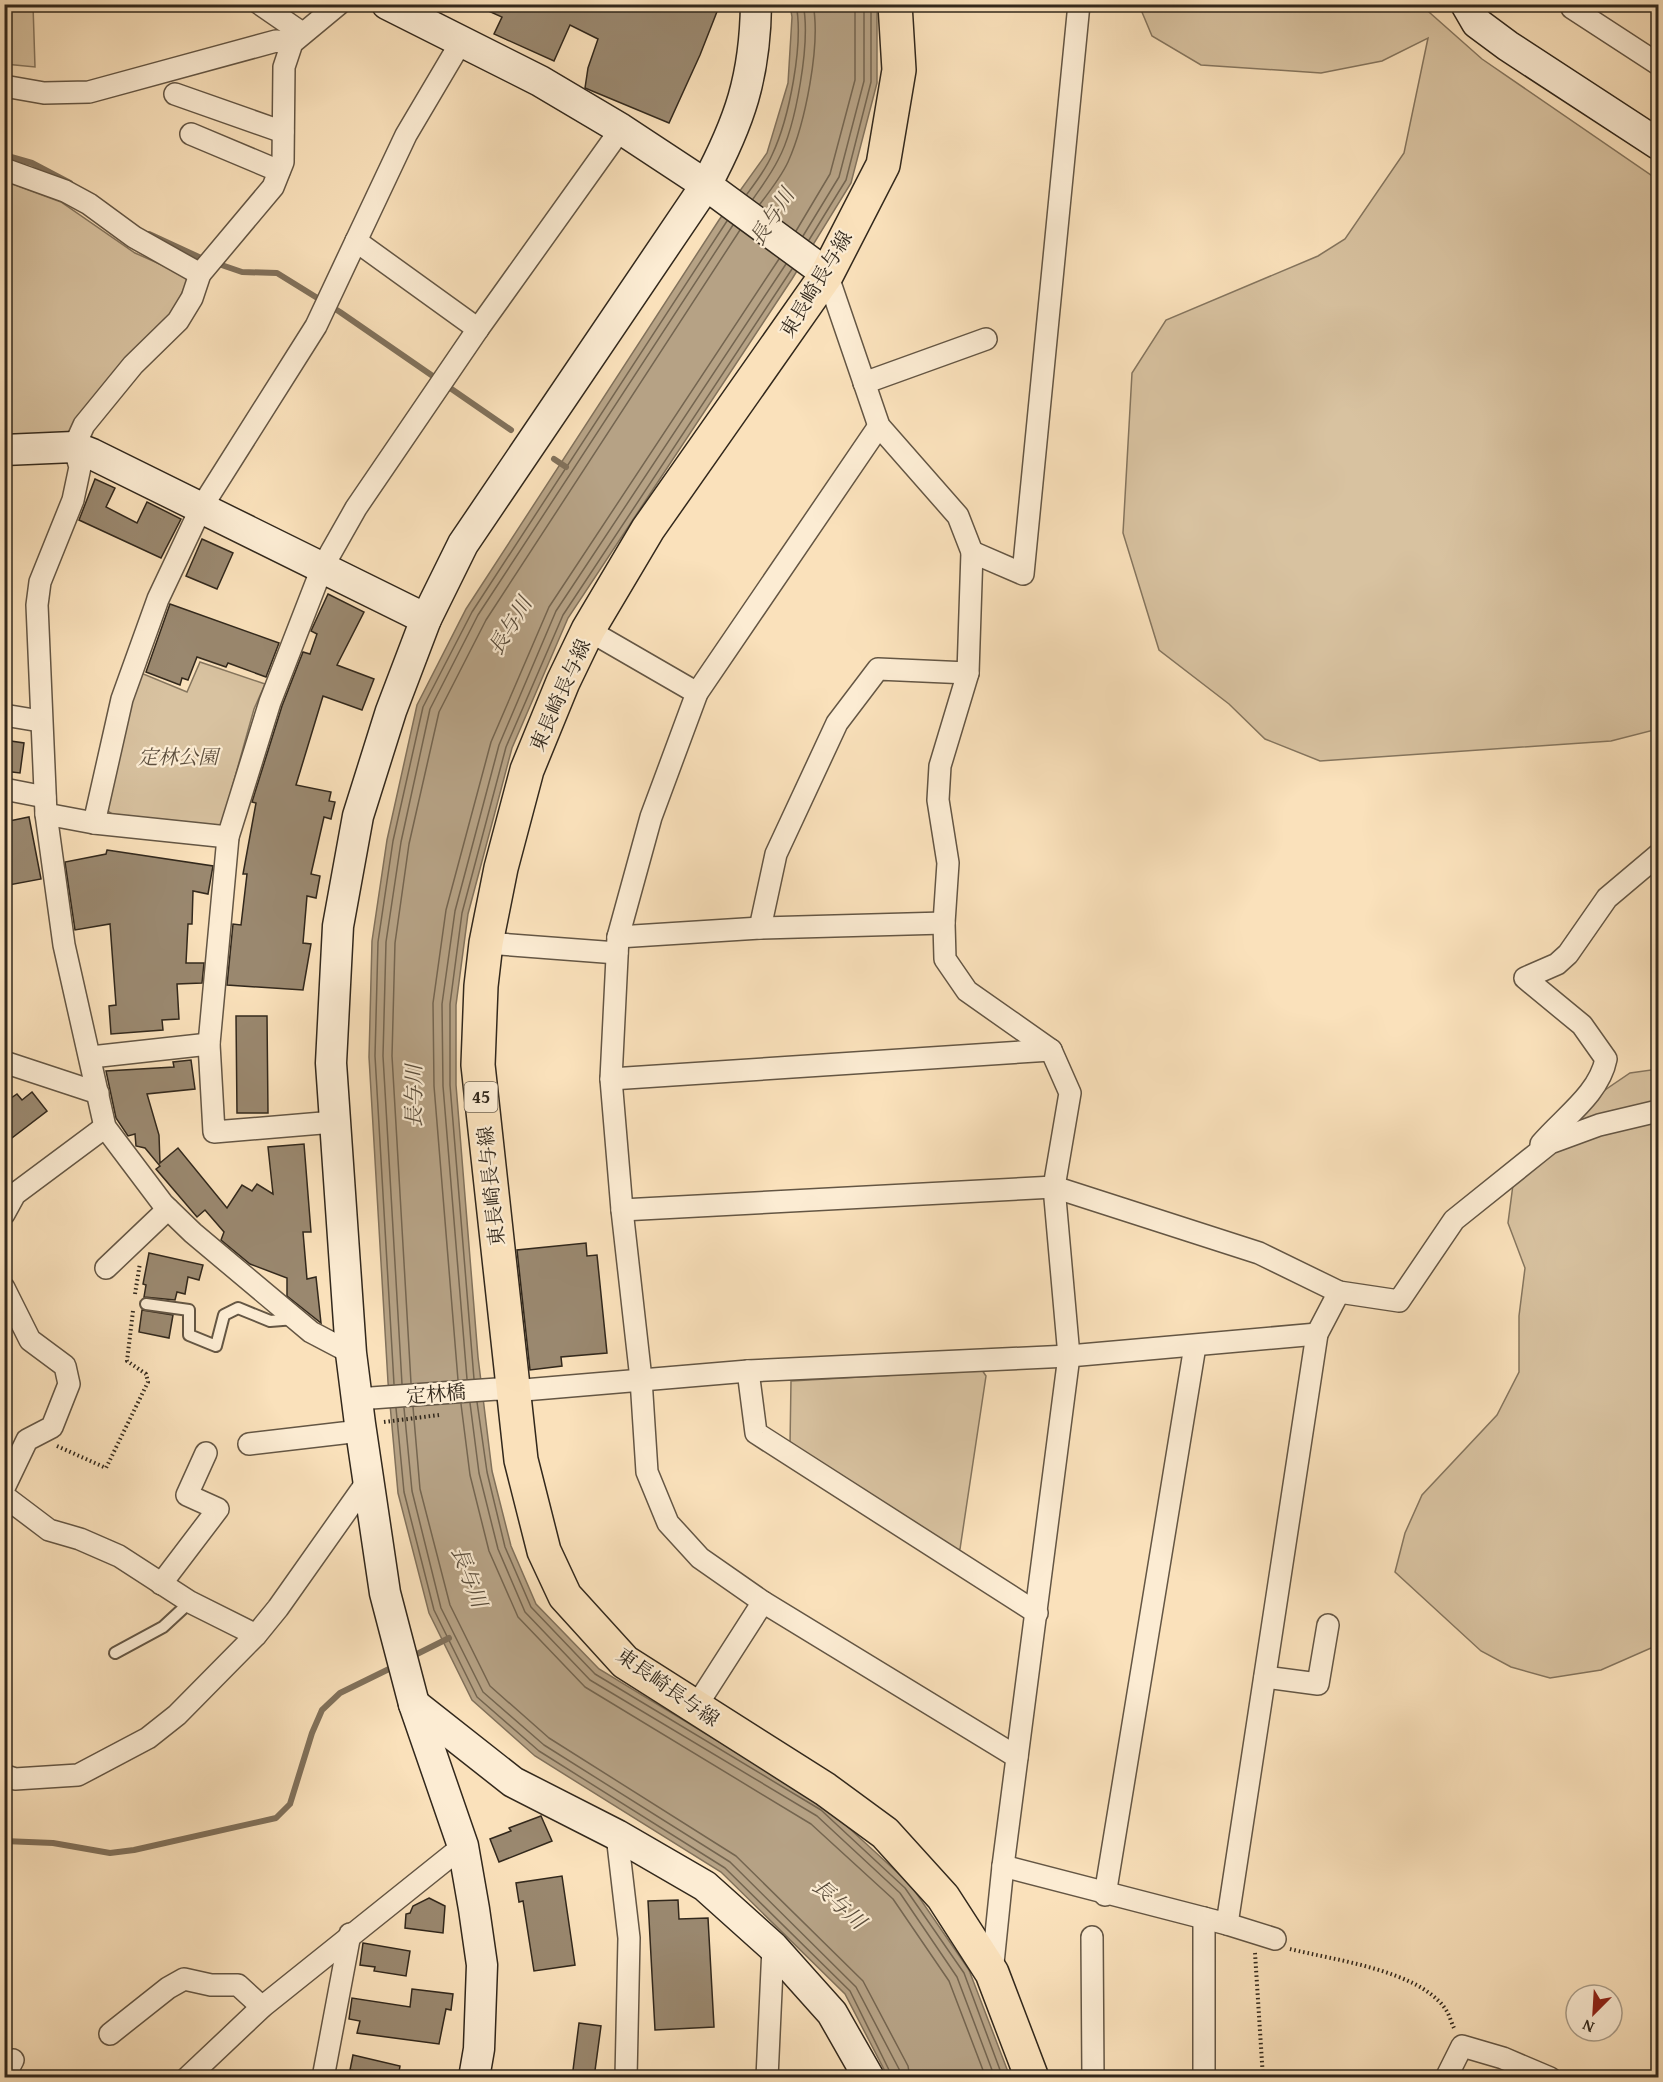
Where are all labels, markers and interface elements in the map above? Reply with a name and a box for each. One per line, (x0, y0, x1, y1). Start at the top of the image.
water label: 長与川 (741, 180, 803, 252)
street label: 東長崎長与線 (772, 225, 859, 343)
water label: 長与川 (480, 589, 540, 661)
street label: 東長崎長与線 (522, 634, 597, 756)
park label: 定林公園 (138, 742, 221, 771)
water label: 長与川 (398, 1063, 429, 1128)
road number: 45 (464, 1082, 498, 1112)
street label: 東長崎長与線 (470, 1125, 511, 1247)
street label: 定林橋 (405, 1376, 467, 1411)
water label: 長与川 (444, 1542, 496, 1614)
street label: 東長崎長与線 (611, 1640, 726, 1733)
water label: 長与川 (806, 1871, 875, 1938)
north arrow (1564, 1983, 1624, 2043)
text: N (1578, 2013, 1598, 2040)

